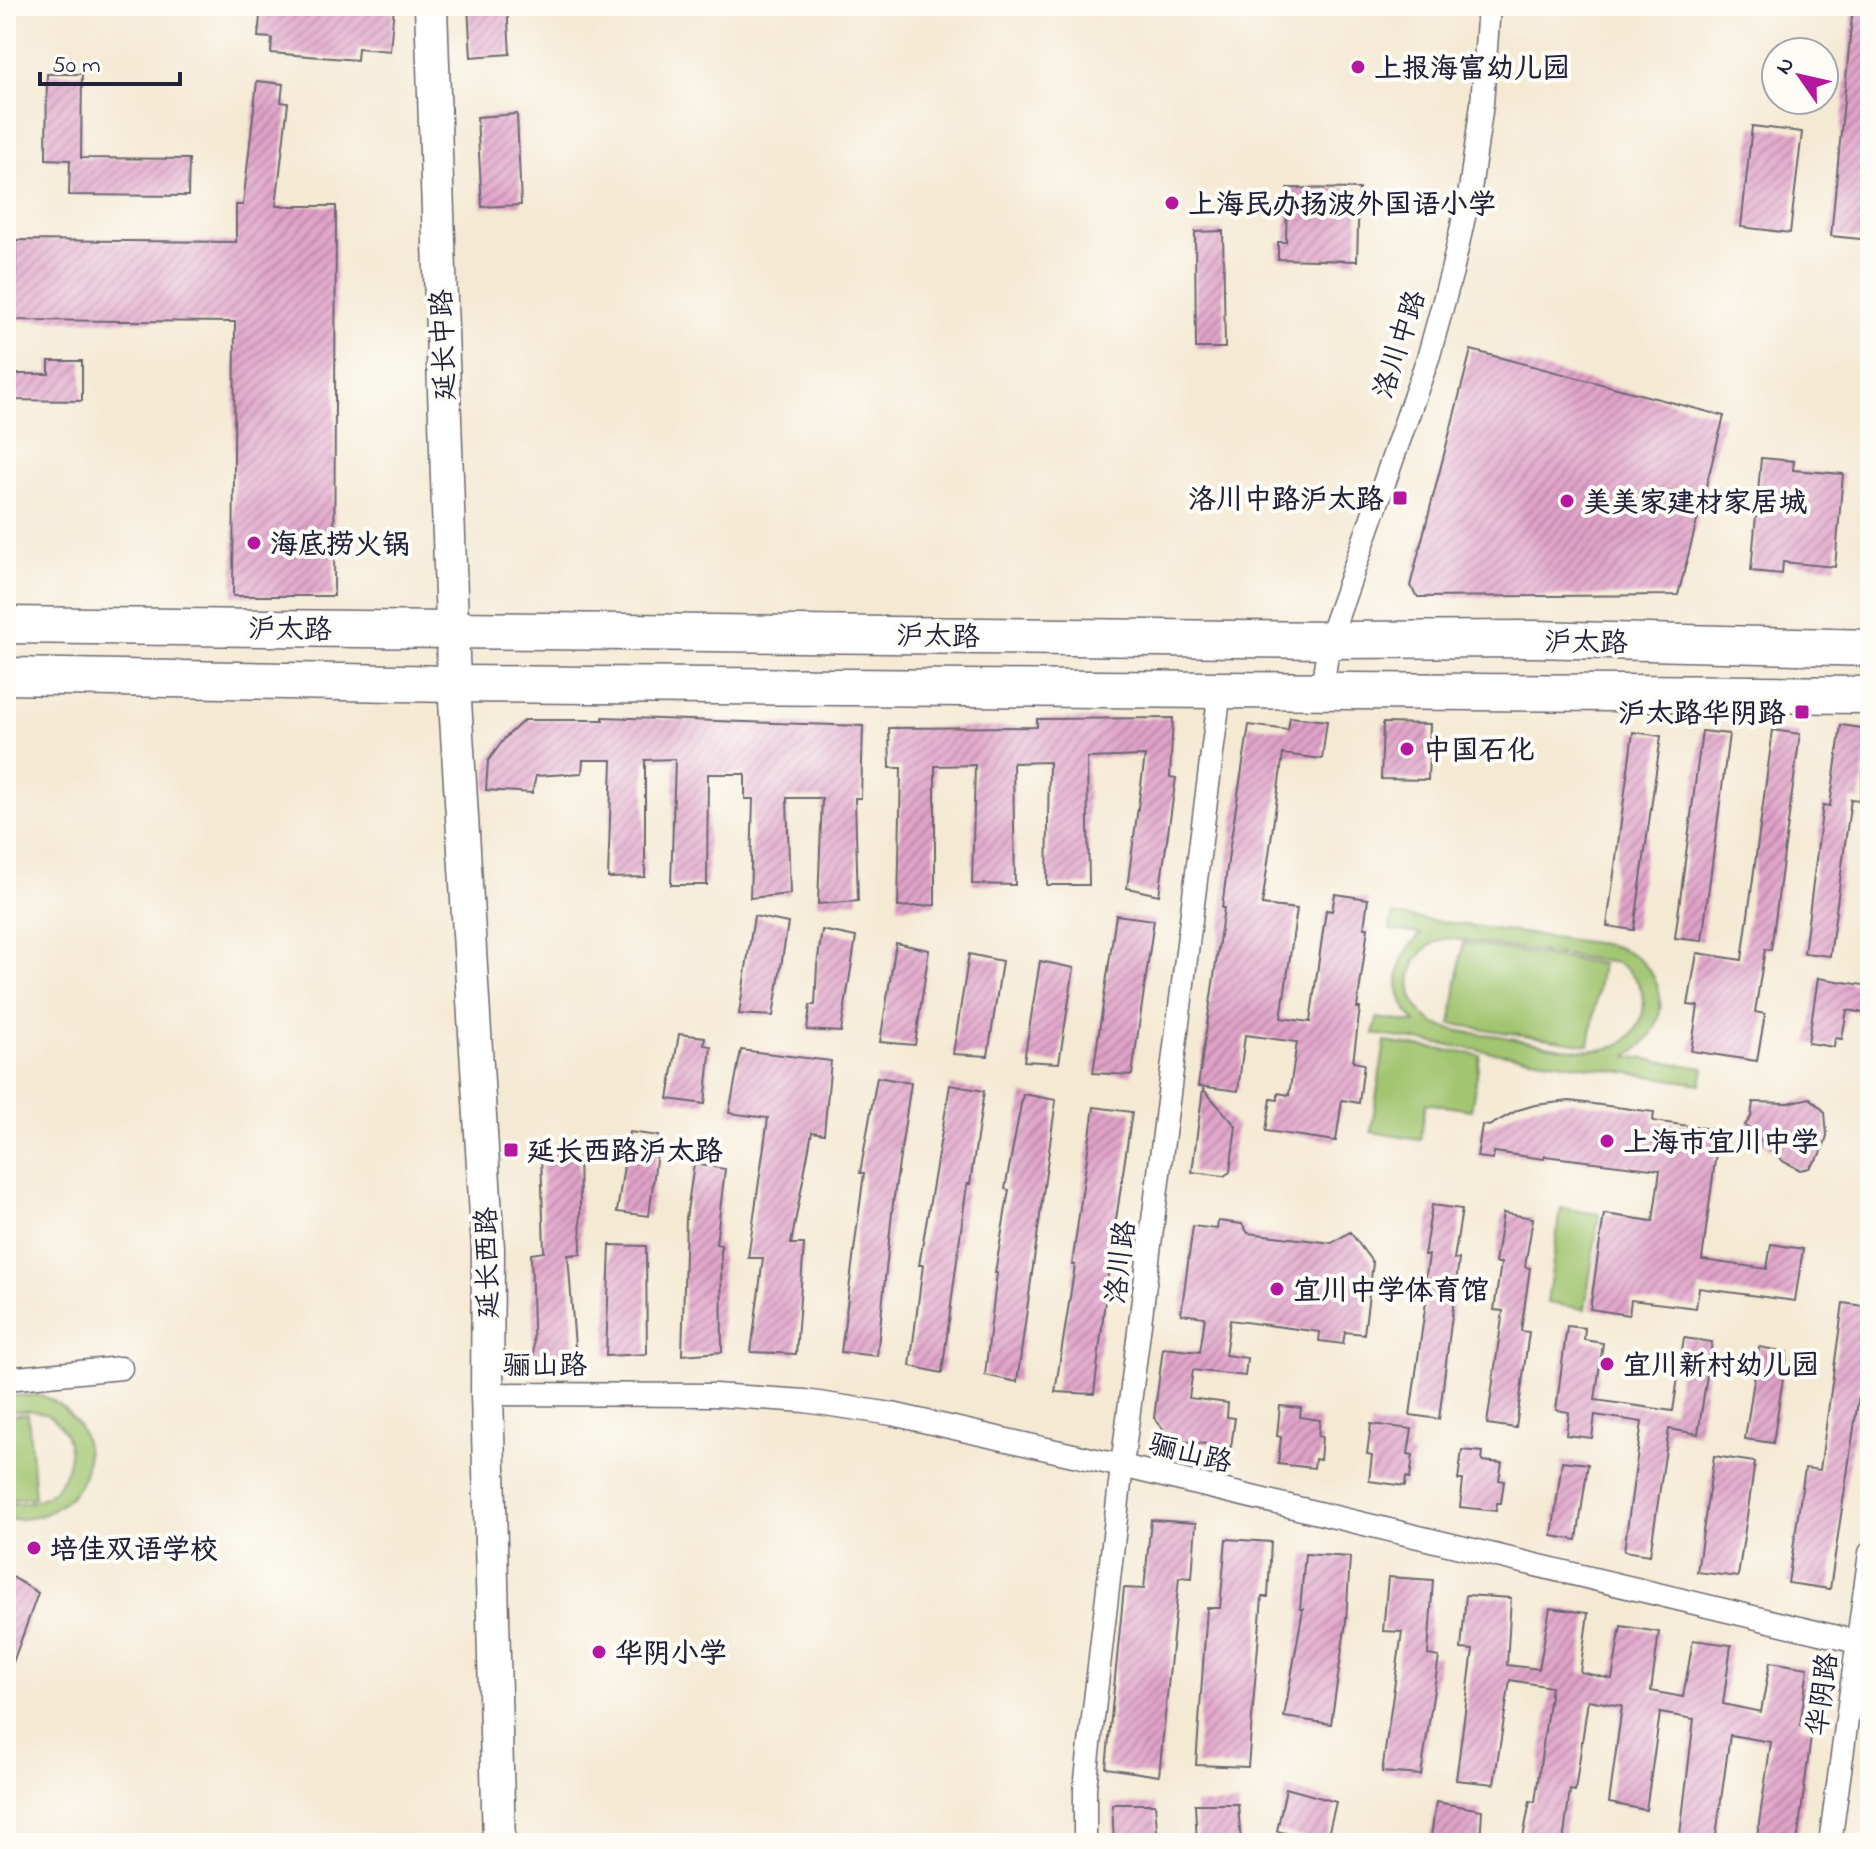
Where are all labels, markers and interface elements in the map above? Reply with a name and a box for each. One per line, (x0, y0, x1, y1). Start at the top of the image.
scale bar (40, 36, 180, 86)
north arrow (1760, 36, 1840, 116)
text: 50 m (52, 49, 101, 84)
place label: 上报海富幼儿园 (1374, 50, 1570, 91)
text: N (1768, 51, 1803, 82)
marker: 上报海富幼儿园 (1349, 58, 1367, 76)
place label: 上海民办扬波外国语小学 (1188, 186, 1496, 227)
marker: 上海民办扬波外国语小学 (1163, 194, 1181, 212)
street label: 洛川中路 (1365, 285, 1438, 405)
street label: 延长中路 (423, 288, 468, 402)
place label: 洛川中路沪太路 (1188, 481, 1384, 522)
place label: 美美家建材家居城 (1583, 484, 1807, 525)
marker: 洛川中路沪太路 (1391, 489, 1409, 507)
marker: 美美家建材家居城 (1558, 492, 1576, 510)
place label: 海底捞火锅 (270, 526, 410, 567)
marker: 海底捞火锅 (245, 534, 263, 552)
street label: 沪太路 (248, 610, 332, 653)
street label: 沪太路 (896, 617, 980, 660)
street label: 沪太路 (1544, 623, 1628, 666)
place label: 沪太路华阴路 (1618, 695, 1786, 736)
marker: 沪太路华阴路 (1793, 703, 1811, 721)
place label: 中国石化 (1423, 732, 1535, 773)
marker: 中国石化 (1398, 740, 1416, 758)
place label: 上海市宜川中学 (1623, 1124, 1819, 1165)
marker: 上海市宜川中学 (1598, 1132, 1616, 1150)
place label: 延长西路沪太路 (527, 1133, 723, 1174)
marker: 延长西路沪太路 (502, 1141, 520, 1159)
street label: 延长西路 (468, 1207, 511, 1319)
street label: 洛川路 (1097, 1218, 1148, 1307)
place label: 宜川中学体育馆 (1293, 1272, 1489, 1313)
marker: 宜川中学体育馆 (1268, 1280, 1286, 1298)
street label: 骊山路 (503, 1347, 587, 1388)
place label: 宜川新村幼儿园 (1623, 1347, 1819, 1388)
marker: 宜川新村幼儿园 (1598, 1355, 1616, 1373)
street label: 骊山路 (1144, 1425, 1236, 1485)
place label: 培佳双语学校 (50, 1531, 218, 1572)
marker: 培佳双语学校 (25, 1539, 43, 1557)
place label: 华阴小学 (615, 1635, 727, 1676)
marker: 华阴小学 (590, 1643, 608, 1661)
street label: 华阴路 (1798, 1650, 1851, 1739)

